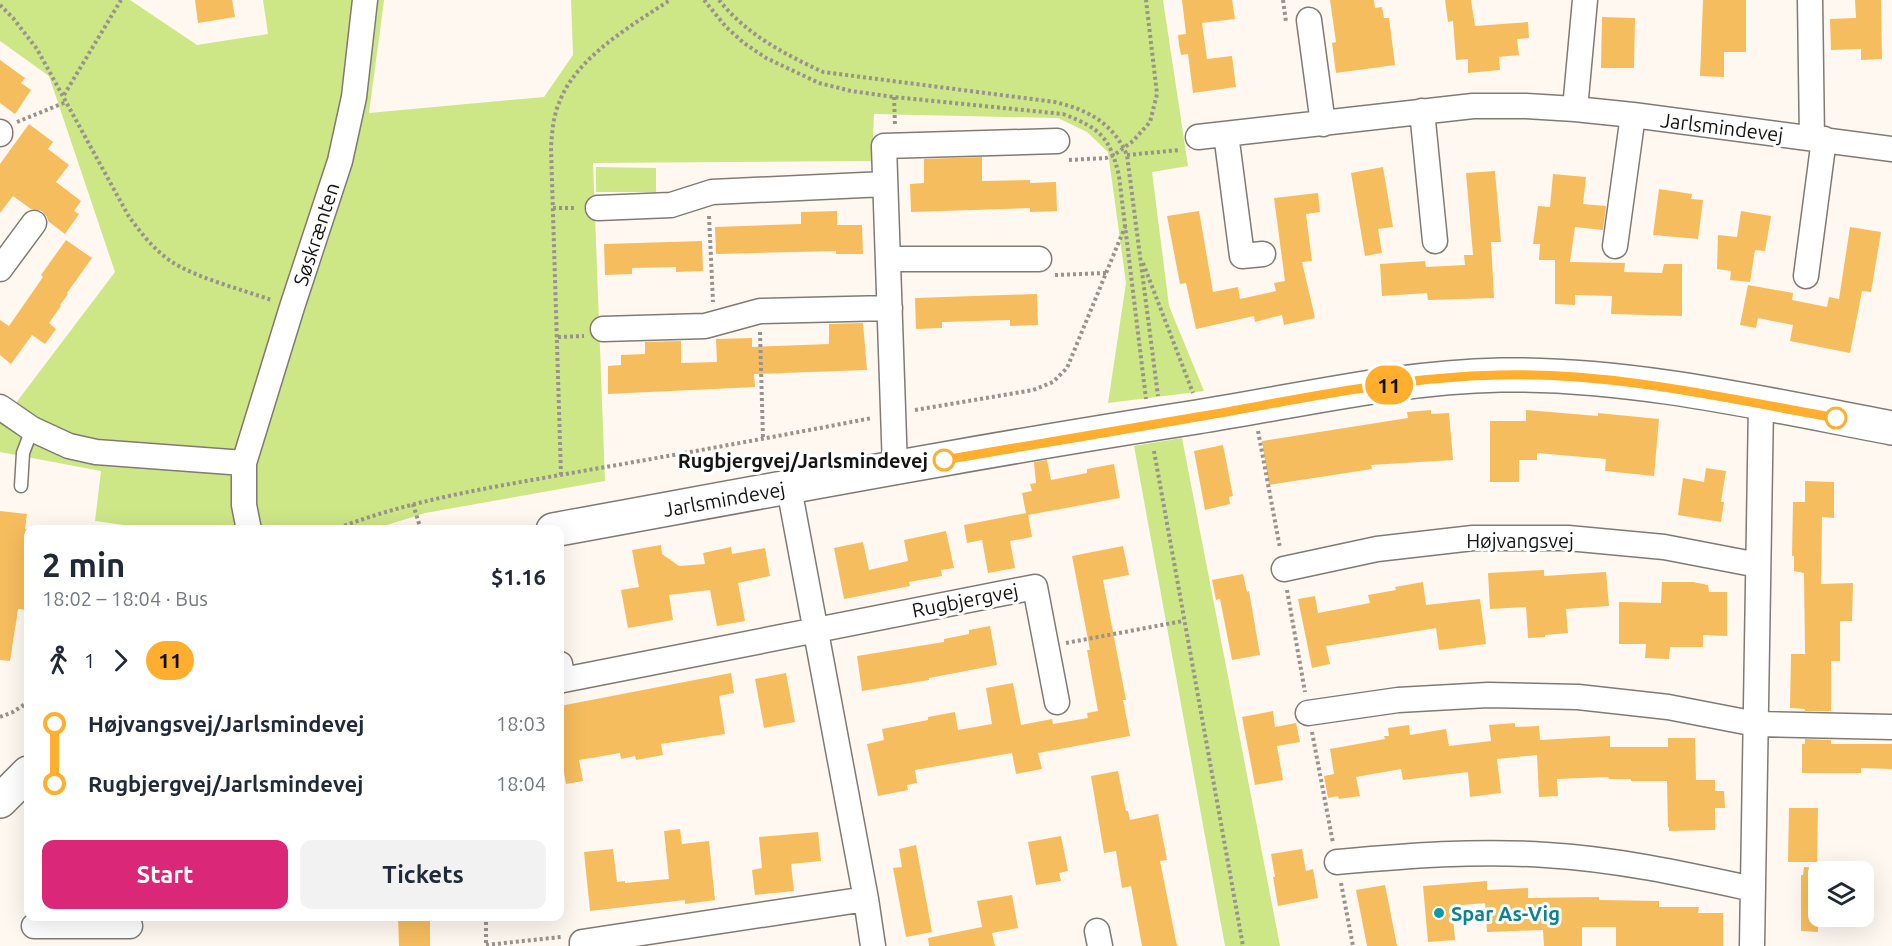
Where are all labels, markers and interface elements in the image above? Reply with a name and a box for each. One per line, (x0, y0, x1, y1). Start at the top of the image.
street label: Jarlsmindevej (1659, 108, 1785, 146)
street label: Søskrænten (288, 179, 344, 289)
line badge: 11 (1362, 366, 1416, 404)
text: 11 (1377, 373, 1401, 397)
unlabelled marker (1825, 407, 1847, 429)
place label: Rugbjergvej/Jarlsmindevej (678, 449, 928, 472)
marker: Rugbjergvej/Jarlsmindevej (933, 449, 955, 471)
street label: Jarlsmindevej (661, 477, 787, 521)
street label: Højvangsvej (1466, 529, 1574, 552)
text: 2 min (42, 546, 125, 583)
text: $1.16 (491, 564, 546, 589)
street label: Rugbjergvej (910, 578, 1020, 622)
text: 18:02 – 18:04 · Bus (42, 587, 208, 610)
icon: walk (42, 644, 75, 677)
icon: forward (104, 644, 137, 677)
text: 11 (158, 648, 182, 672)
text: 1 (84, 649, 95, 672)
text: Højvangsvej/Jarlsmindevej (88, 711, 364, 736)
text: 18:03 (496, 712, 546, 735)
text: Rugbjergvej/Jarlsmindevej (88, 771, 363, 796)
text: 18:04 (496, 772, 546, 795)
button: Start (42, 840, 288, 909)
button: Tickets (300, 840, 546, 909)
map controls (1808, 861, 1874, 927)
button: layers (1808, 861, 1874, 927)
place label: Spar As-Vig (1451, 902, 1560, 925)
marker: Spar As-Vig (1432, 906, 1446, 920)

